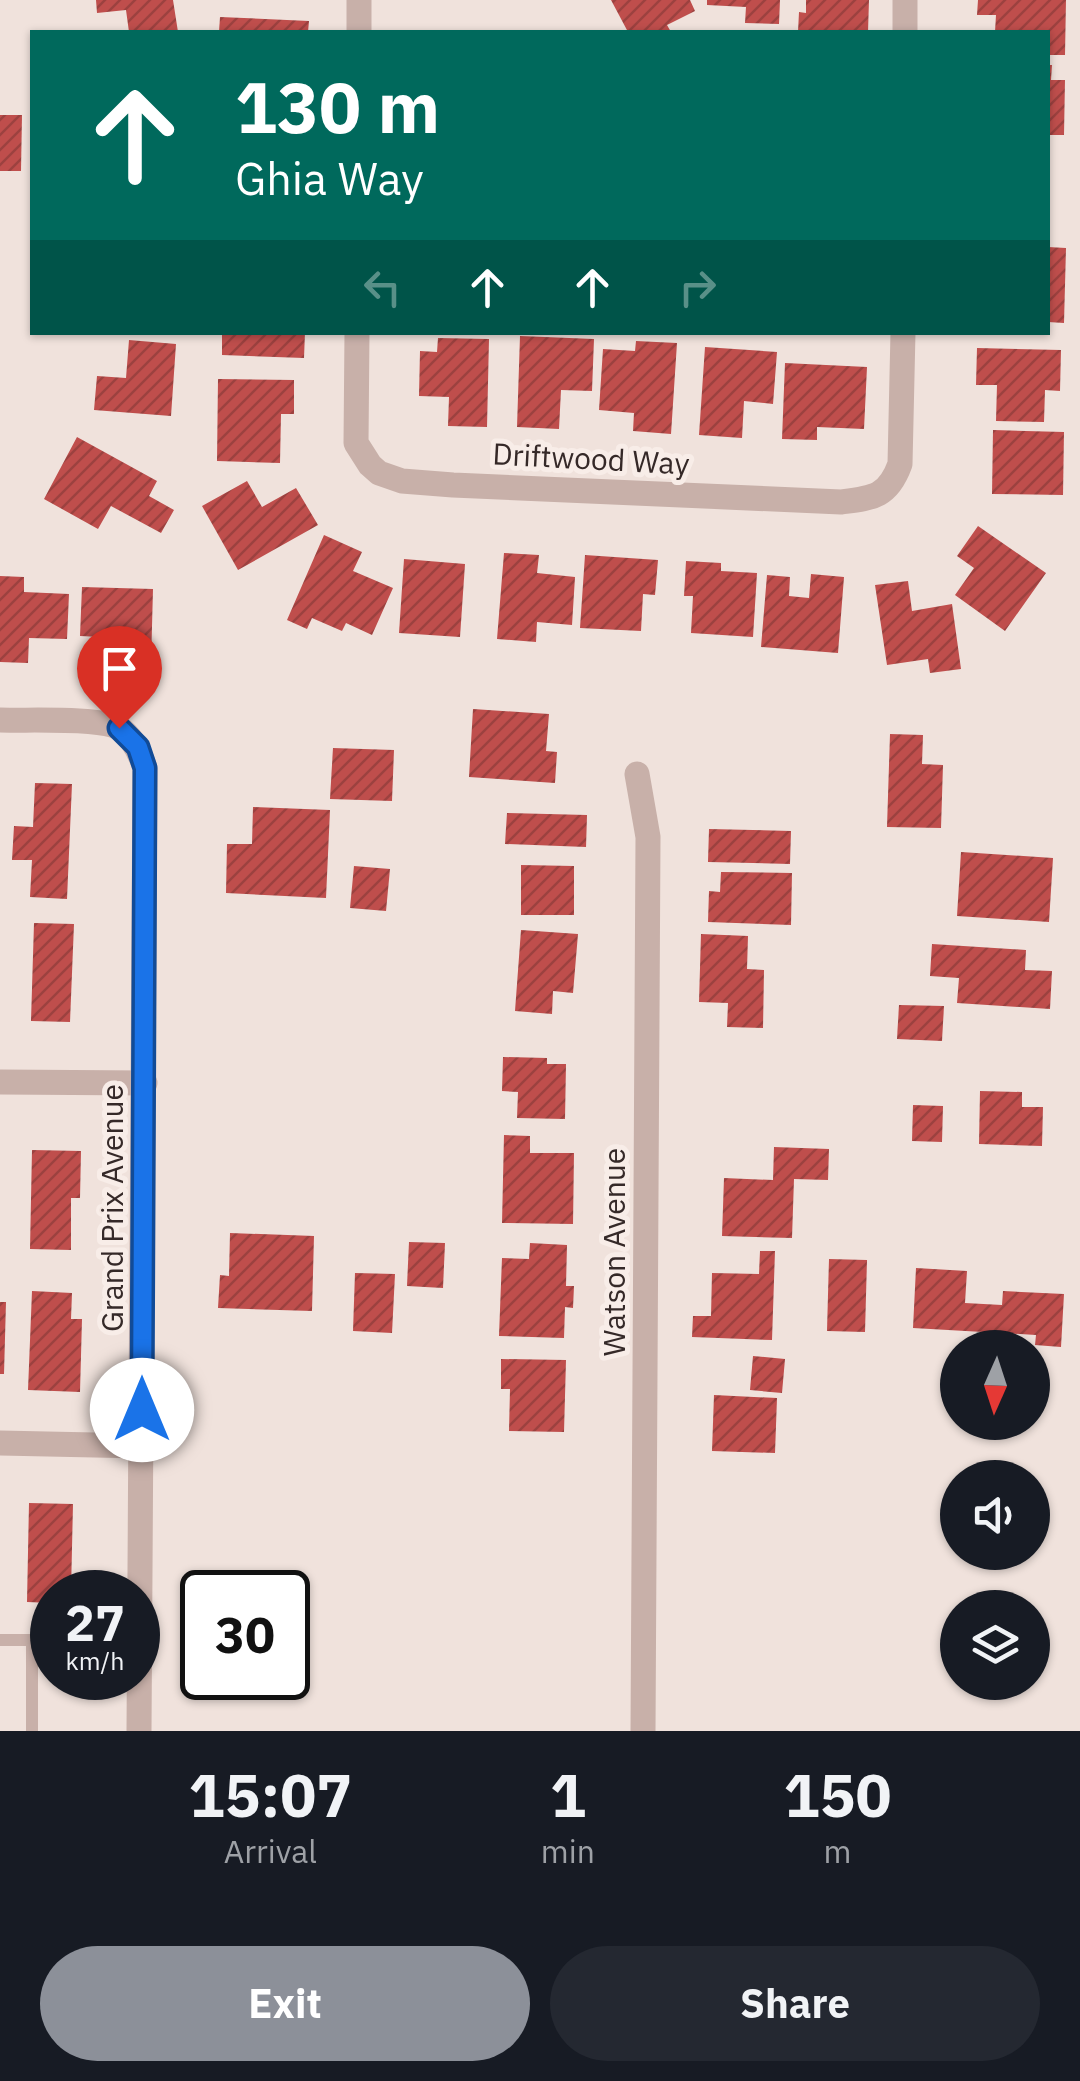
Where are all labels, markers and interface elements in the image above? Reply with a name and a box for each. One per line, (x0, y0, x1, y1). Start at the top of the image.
text: 130 m (235, 61, 440, 152)
icon: ahead (70, 70, 200, 200)
text: Ghia Way (235, 149, 424, 207)
icon: left (355, 260, 410, 315)
icon: ahead (460, 260, 515, 315)
icon: ahead (565, 260, 620, 315)
icon: right (670, 260, 725, 315)
street label: Driftwood Way (492, 433, 690, 483)
pin (77, 626, 162, 729)
icon: arrive (92, 641, 147, 696)
street label: Grand Prix Avenue (92, 1084, 131, 1332)
street label: Watson Avenue (594, 1148, 633, 1356)
north arrow (940, 1330, 1050, 1440)
map controls (940, 1330, 1050, 1700)
position arrow (90, 1358, 194, 1462)
button: sound (940, 1460, 1050, 1570)
speed limit sign: 30 (180, 1570, 310, 1700)
text: 27 (65, 1590, 125, 1655)
button: layers (940, 1590, 1050, 1700)
text: km/h (66, 1644, 124, 1677)
text: 15:07 (189, 1755, 352, 1834)
text: 1 (550, 1755, 586, 1834)
text: 150 (783, 1755, 891, 1834)
text: Arrival (224, 1830, 317, 1872)
text: min (541, 1830, 595, 1872)
text: m (824, 1830, 851, 1872)
button: Exit (40, 1946, 530, 2061)
button: Share (550, 1946, 1040, 2061)

